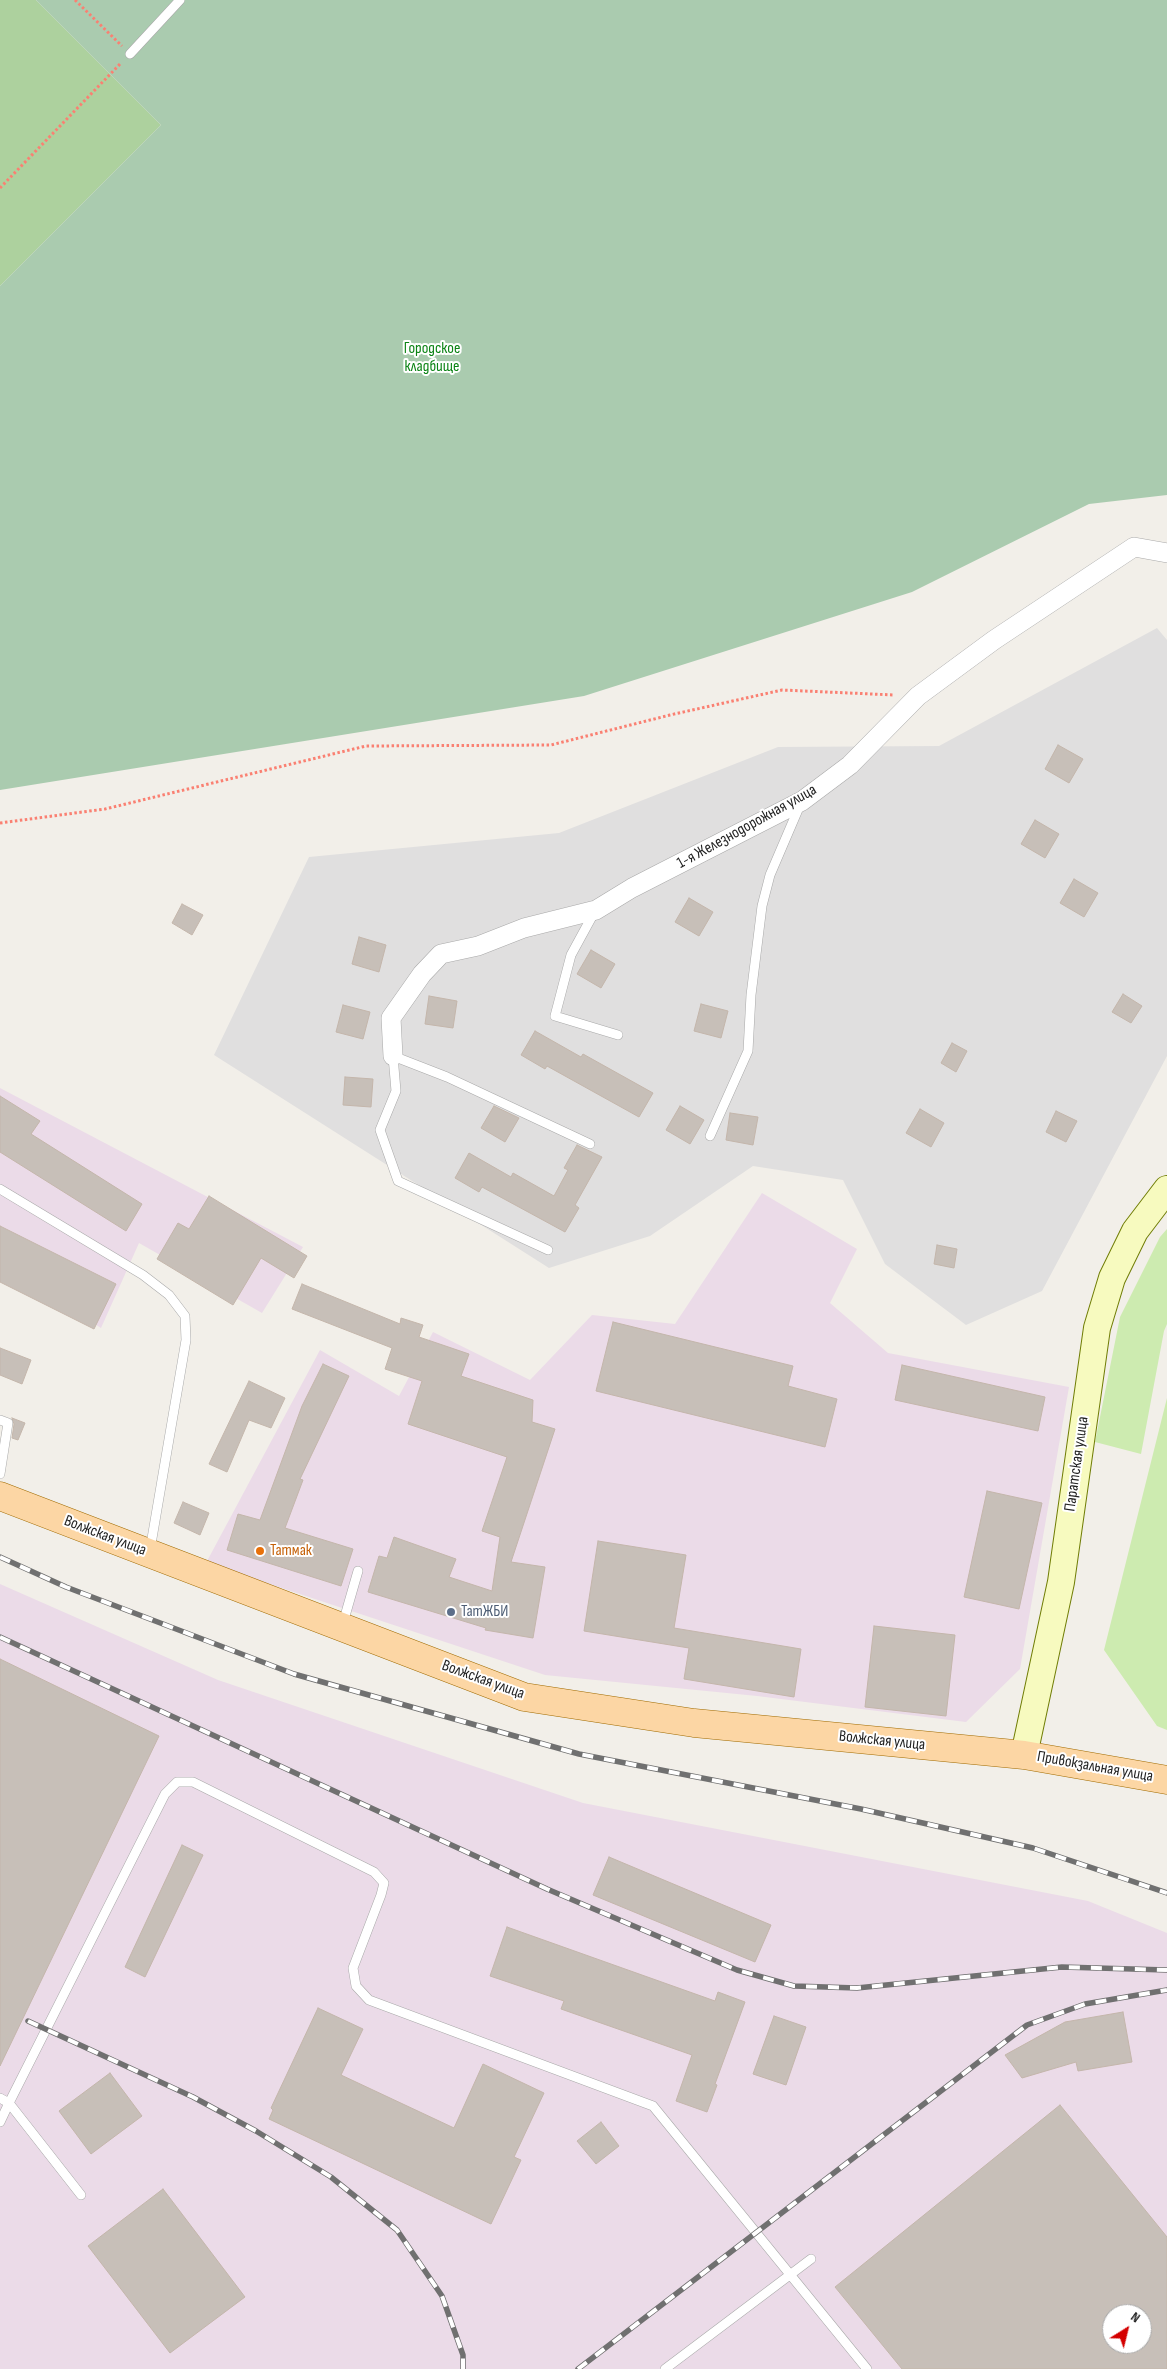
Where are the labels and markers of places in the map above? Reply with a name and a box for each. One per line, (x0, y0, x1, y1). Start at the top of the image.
place label: Татмак (270, 1541, 312, 1561)
marker: Татмак (254, 1545, 266, 1557)
place label: ТатЖБИ (461, 1602, 508, 1622)
marker: ТатЖБИ (445, 1606, 457, 1618)

